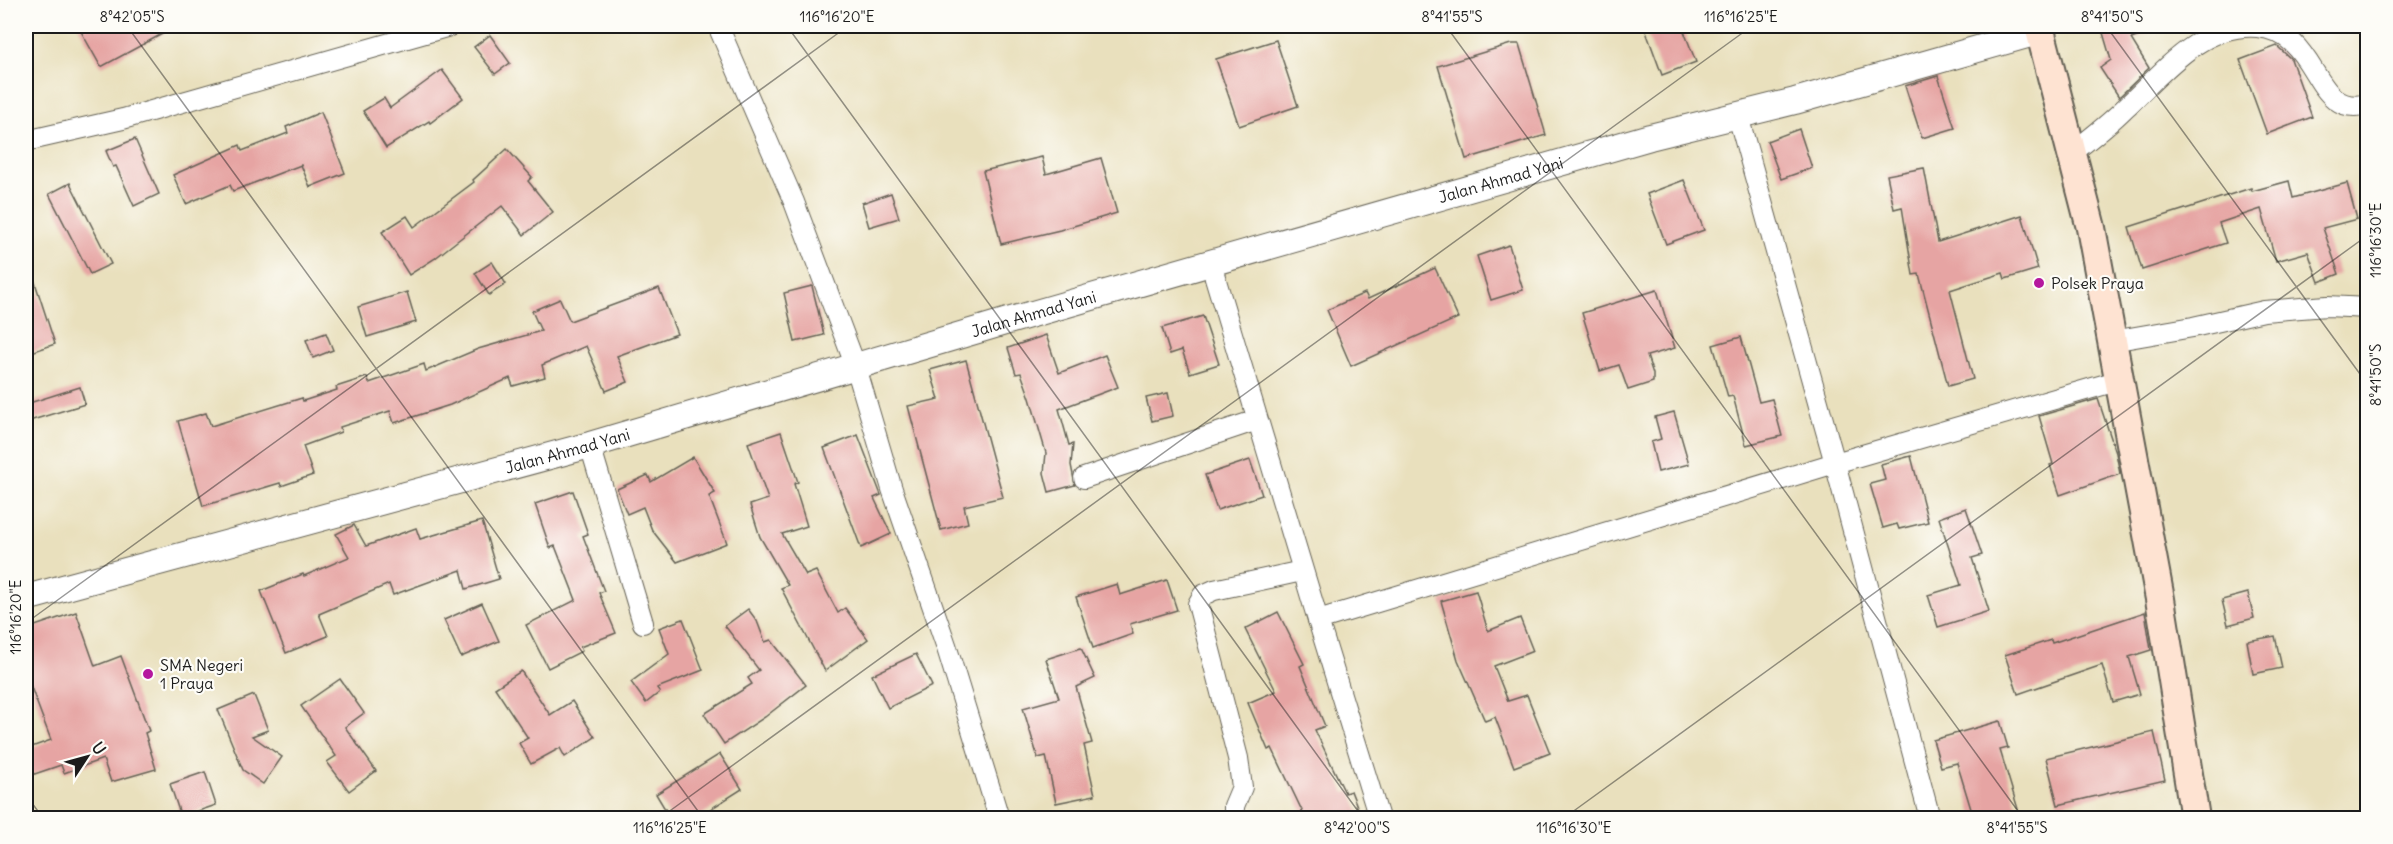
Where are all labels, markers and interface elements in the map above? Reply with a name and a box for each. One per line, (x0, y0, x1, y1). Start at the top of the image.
text: 8°42'05"S (99, 7, 165, 26)
text: 116°16'20"E (799, 7, 875, 26)
text: 8°41'55"S (1421, 7, 1483, 26)
text: 116°16'25"E (1704, 7, 1778, 26)
text: 8°41'50"S (2081, 7, 2143, 26)
street label: Jalan Ahmad Yani (1436, 152, 1565, 207)
text: 116°16'30"E (2366, 202, 2385, 278)
place label: Polsek Praya (2051, 273, 2144, 293)
marker: Polsek Praya (2032, 276, 2046, 290)
street label: Jalan Ahmad Yani (969, 286, 1098, 341)
text: 8°41'50"S (2366, 344, 2385, 406)
street label: Jalan Ahmad Yani (503, 424, 632, 478)
text: 116°16'20"E (6, 579, 25, 655)
place label: SMA Negeri 1 Praya (160, 655, 243, 693)
marker: SMA Negeri 1 Praya (141, 667, 155, 681)
north arrow (57, 727, 117, 787)
text: U (88, 738, 110, 758)
text: 116°16'25"E (633, 818, 707, 837)
text: 8°42'00"S (1324, 818, 1390, 837)
text: 116°16'30"E (1536, 818, 1612, 837)
text: 8°41'55"S (1986, 818, 2048, 837)

